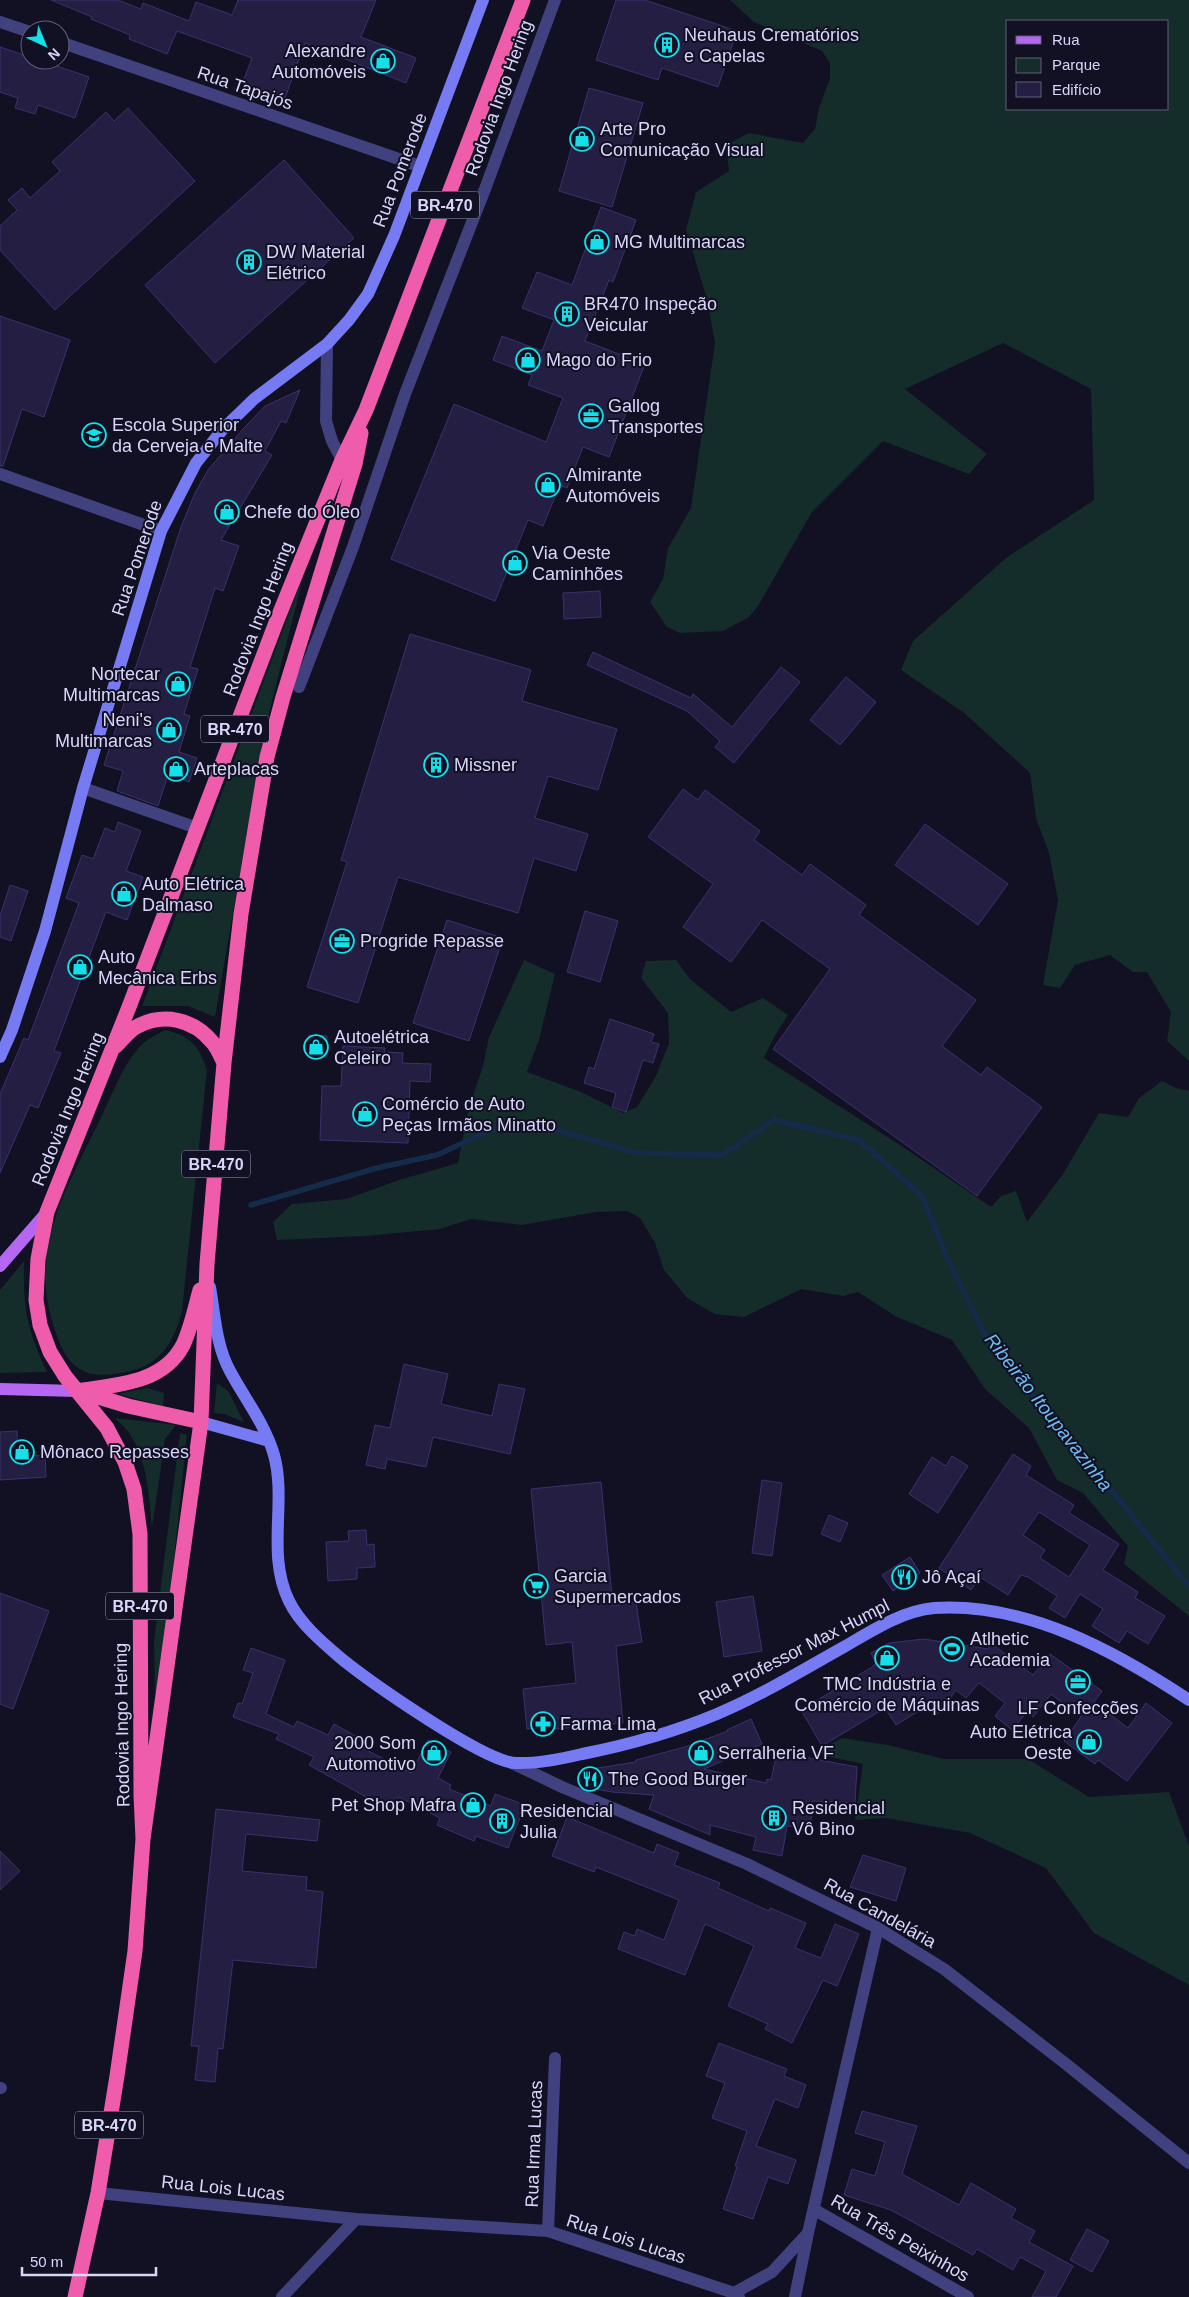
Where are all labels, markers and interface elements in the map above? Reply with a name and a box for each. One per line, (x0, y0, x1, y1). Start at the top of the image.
street label: Rodovia Ingo Hering (462, 17, 536, 179)
north arrow (20, 20, 70, 70)
legend (1006, 20, 1169, 110)
place label: Neuhaus Crematórios e Capelas (684, 25, 859, 66)
text: Rua (1052, 31, 1080, 48)
building icon: Neuhaus Crematórios e Capelas (654, 32, 680, 58)
place label: Alexandre Automóveis (272, 41, 366, 82)
text: N (45, 45, 63, 64)
shop icon: Alexandre Automóveis (370, 48, 396, 74)
text: Parque (1052, 56, 1100, 73)
street label: Rua Tapajós (195, 62, 295, 114)
text: Edifício (1052, 81, 1101, 98)
street label: Rua Pomerode (369, 110, 431, 230)
place label: Arte Pro Comunicação Visual (600, 119, 764, 160)
shop icon: Arte Pro Comunicação Visual (569, 126, 595, 152)
road number: BR-470 (411, 192, 479, 218)
shop icon: MG Multimarcas (584, 229, 610, 255)
place label: MG Multimarcas (614, 232, 745, 252)
place label: DW Material Elétrico (266, 242, 365, 283)
building icon: DW Material Elétrico (236, 249, 262, 275)
place label: BR470 Inspeção Veicular (584, 294, 717, 335)
building icon: BR470 Inspeção Veicular (554, 301, 580, 327)
shop icon: Mago do Frio (515, 347, 541, 373)
place label: Mago do Frio (546, 350, 652, 370)
place label: Gallog Transportes (608, 396, 703, 437)
office icon: Gallog Transportes (578, 403, 604, 429)
place label: Escola Superior da Cerveja e Malte (112, 415, 263, 456)
school or university icon: Escola Superior da Cerveja e Malte (81, 422, 107, 448)
place label: Almirante Automóveis (566, 465, 660, 506)
shop icon: Almirante Automóveis (535, 472, 561, 498)
street label: Rua Pomerode (108, 498, 166, 618)
shop icon: Chefe do Óleo (214, 499, 240, 525)
place label: Chefe do Óleo (244, 501, 360, 522)
street label: Rodovia Ingo Hering (219, 539, 297, 699)
place label: Via Oeste Caminhões (532, 543, 623, 584)
shop icon: Via Oeste Caminhões (502, 550, 528, 576)
place label: Nortecar Multimarcas (63, 664, 160, 705)
shop icon: Nortecar Multimarcas (165, 671, 191, 697)
place label: Neni's Multimarcas (55, 710, 152, 751)
road number: BR-470 (201, 716, 269, 742)
shop icon: Neni's Multimarcas (156, 717, 182, 743)
building icon: Missner (423, 752, 449, 778)
place label: Missner (454, 755, 517, 775)
shop icon: Arteplacas (163, 756, 189, 782)
place label: Arteplacas (194, 759, 279, 779)
place label: Auto Elétrica Dalmaso (142, 874, 245, 915)
shop icon: Auto Elétrica Dalmaso (111, 881, 137, 907)
office icon: Progride Repasse (329, 928, 355, 954)
place label: Progride Repasse (360, 931, 504, 951)
place label: Auto Mecânica Erbs (98, 947, 217, 988)
shop icon: Auto Mecânica Erbs (67, 954, 93, 980)
place label: Autoelétrica Celeiro (334, 1027, 430, 1068)
street label: Rodovia Ingo Hering (28, 1029, 108, 1189)
shop icon: Autoelétrica Celeiro (303, 1034, 329, 1060)
place label: Comércio de Auto Peças Irmãos Minatto (382, 1094, 556, 1135)
shop icon: Comércio de Auto Peças Irmãos Minatto (352, 1101, 378, 1127)
road number: BR-470 (182, 1150, 250, 1178)
water label: Ribeirão Itoupavazinha (981, 1329, 1117, 1495)
shop icon: Mônaco Repasses (9, 1439, 35, 1465)
place label: Mônaco Repasses (40, 1442, 189, 1462)
restaurant icon: Jô Açaí (891, 1564, 917, 1590)
place label: Garcia Supermercados (554, 1566, 681, 1607)
place label: Jô Açaí (922, 1567, 981, 1587)
supermarket icon: Garcia Supermercados (523, 1573, 549, 1599)
road number: BR-470 (106, 1592, 174, 1620)
street label: Rua Professor Max Humpl (695, 1595, 893, 1709)
place label: Atlhetic Academia (970, 1629, 1051, 1670)
sports icon: Atlhetic Academia (939, 1636, 965, 1662)
street label: Rodovia Ingo Hering (111, 1643, 133, 1807)
shop icon: TMC Indústria e Comércio de Máquinas (874, 1645, 900, 1671)
office icon: LF Confecções (1065, 1669, 1091, 1695)
place label: TMC Indústria e Comércio de Máquinas (794, 1674, 980, 1715)
place label: LF Confecções (1017, 1698, 1139, 1718)
pharmacy icon: Farma Lima (530, 1711, 556, 1737)
place label: Farma Lima (560, 1714, 657, 1734)
place label: Auto Elétrica Oeste (970, 1722, 1073, 1763)
shop icon: Auto Elétrica Oeste (1076, 1729, 1102, 1755)
place label: 2000 Som Automotivo (326, 1733, 416, 1774)
shop icon: 2000 Som Automotivo (421, 1740, 447, 1766)
shop icon: Serralheria VF (688, 1740, 714, 1766)
place label: Serralheria VF (718, 1743, 834, 1763)
restaurant icon: The Good Burger (577, 1766, 603, 1792)
place label: The Good Burger (608, 1769, 747, 1789)
shop icon: Pet Shop Mafra (460, 1792, 486, 1818)
place label: Pet Shop Mafra (331, 1795, 457, 1815)
place label: Residencial Vô Bino (792, 1798, 885, 1839)
place label: Residencial Julia (520, 1801, 613, 1842)
building icon: Residencial Vô Bino (761, 1805, 787, 1831)
building icon: Residencial Julia (489, 1808, 515, 1834)
street label: Rua Candelária (820, 1874, 940, 1953)
street label: Rua Irma Lucas (522, 2080, 546, 2208)
road number: BR-470 (75, 2112, 143, 2138)
street label: Rua Lois Lucas (160, 2172, 286, 2204)
street label: Rua Três Peixinhos (827, 2190, 973, 2286)
street label: Rua Lois Lucas (564, 2210, 688, 2268)
scale bar (22, 2244, 156, 2276)
text: 50 m (30, 2253, 63, 2270)

